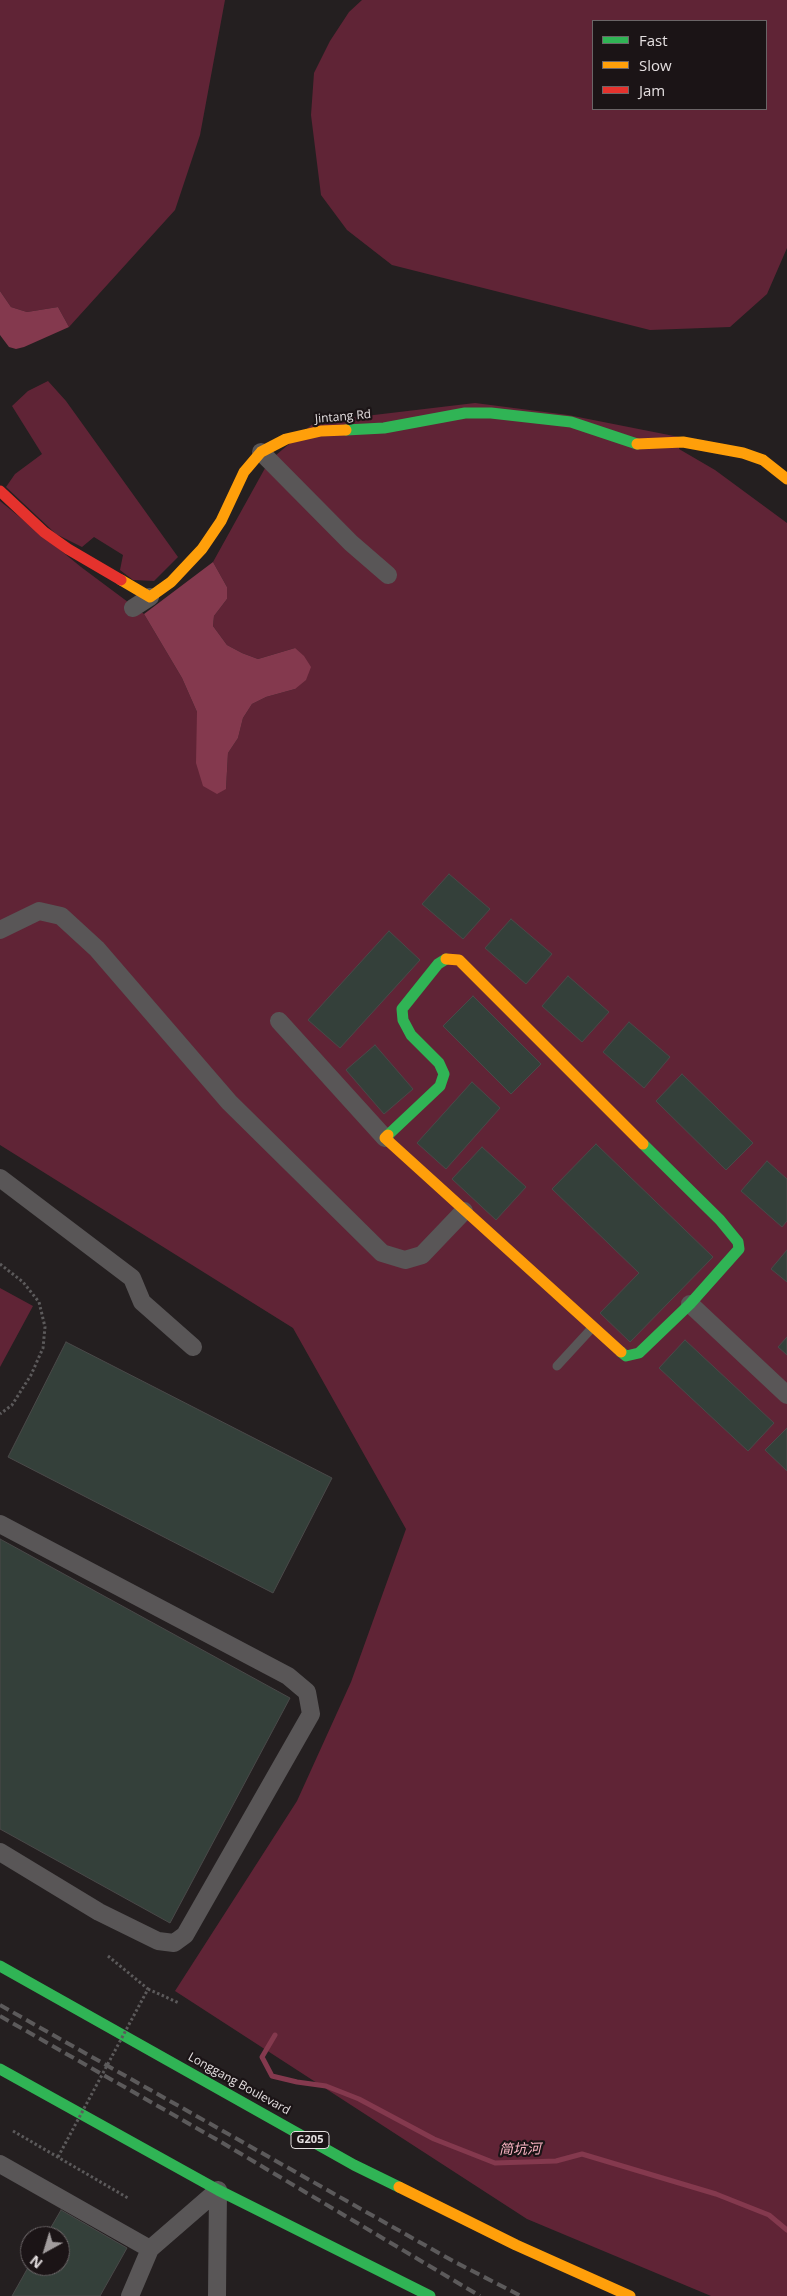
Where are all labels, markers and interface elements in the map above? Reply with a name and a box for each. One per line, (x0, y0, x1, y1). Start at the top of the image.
legend (592, 20, 767, 110)
text: Fast (639, 30, 668, 50)
text: Slow (639, 55, 672, 75)
text: Jam (639, 80, 665, 100)
street label: Jintang Rd (314, 407, 372, 427)
street label: Longgang Boulevard (185, 2050, 293, 2118)
road number: G205 (291, 2132, 329, 2148)
water label: 简坑河 (499, 2141, 541, 2159)
north arrow (20, 2226, 70, 2276)
text: N (25, 2251, 46, 2273)

